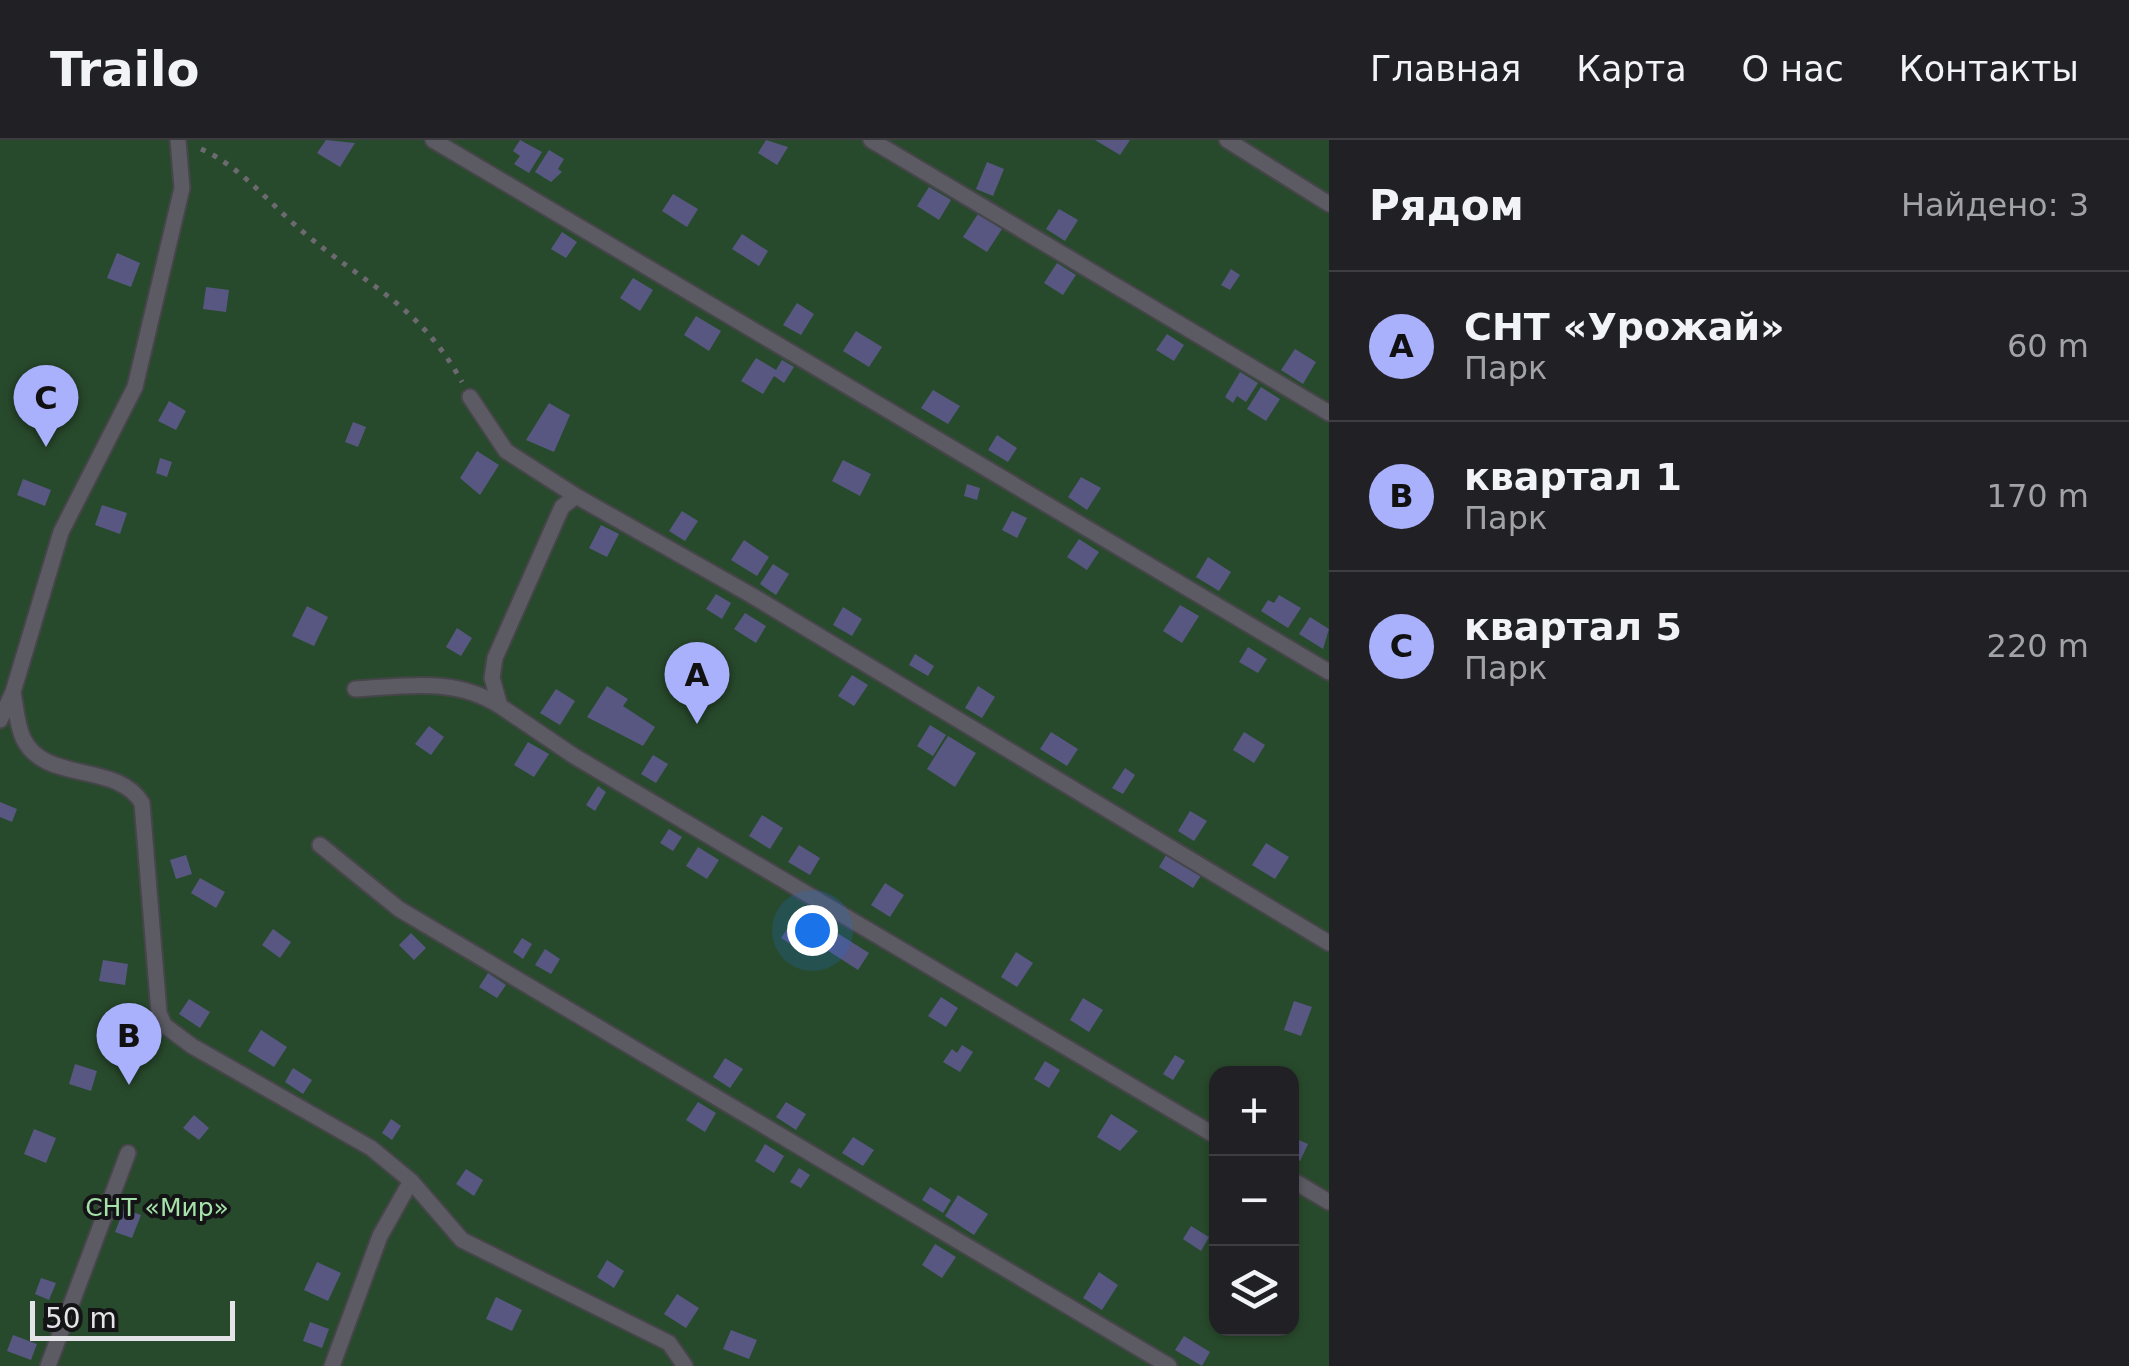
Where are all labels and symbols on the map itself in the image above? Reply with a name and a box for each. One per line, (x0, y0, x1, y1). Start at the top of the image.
pin: C (13, 364, 78, 447)
pin: A (664, 642, 730, 724)
your location (787, 905, 838, 956)
pin: B (96, 1002, 162, 1085)
park label: СНТ «Мир» (85, 1193, 229, 1222)
scale bar (30, 1296, 235, 1340)

